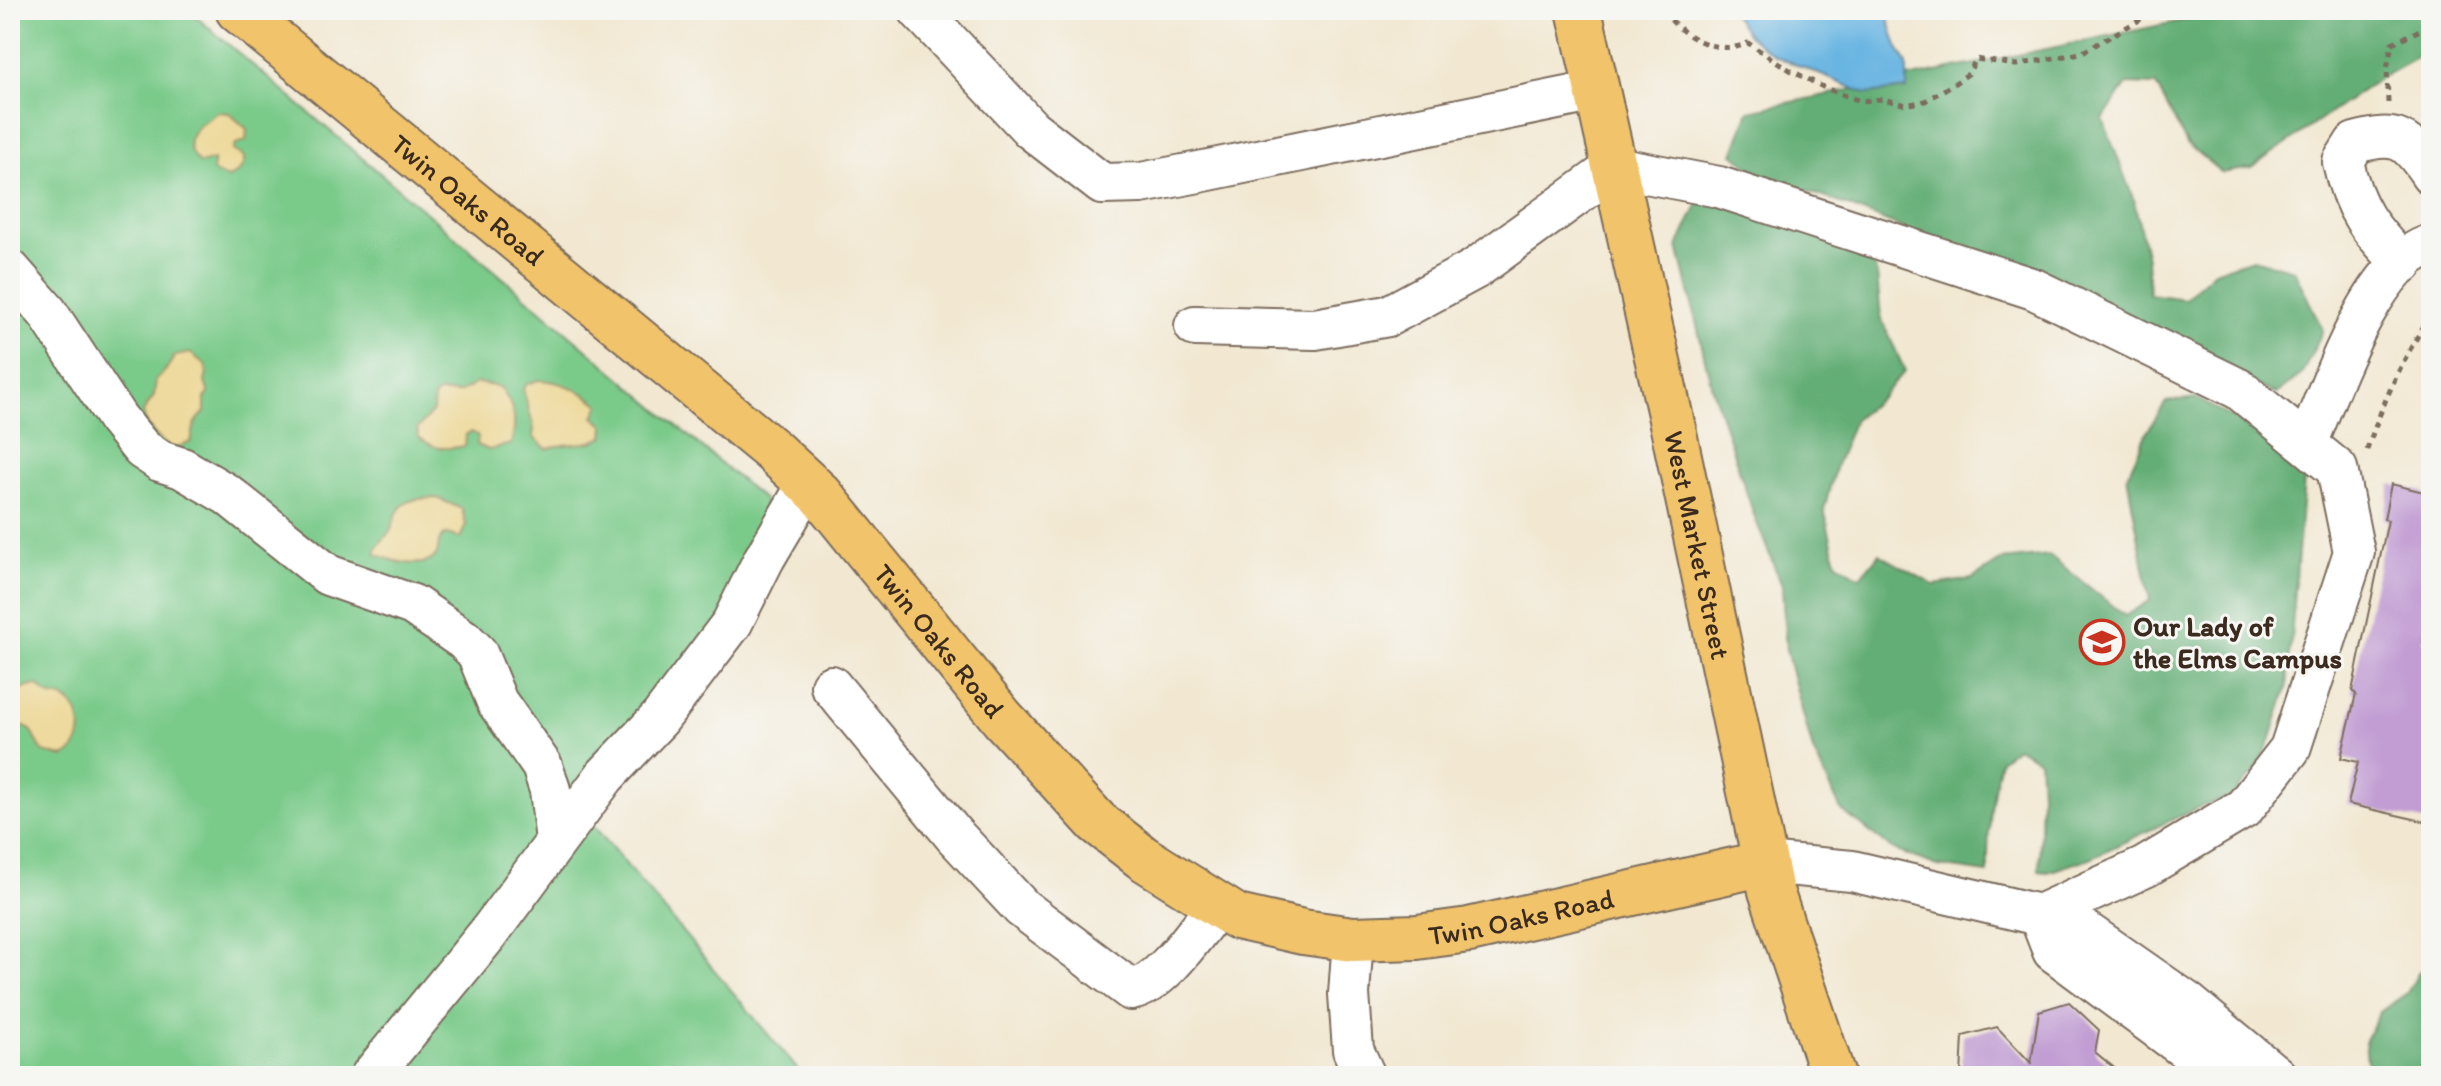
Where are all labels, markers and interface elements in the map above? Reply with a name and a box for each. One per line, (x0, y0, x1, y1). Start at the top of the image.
street label: Twin Oaks Road (384, 126, 552, 273)
street label: West Market Street (1657, 428, 1738, 662)
street label: Twin Oaks Road (867, 557, 1012, 725)
place label: Our Lady of the Elms Campus (2133, 609, 2342, 675)
school or university icon: Our Lady of the Elms Campus (2078, 618, 2126, 666)
street label: Twin Oaks Road (1426, 881, 1617, 952)

